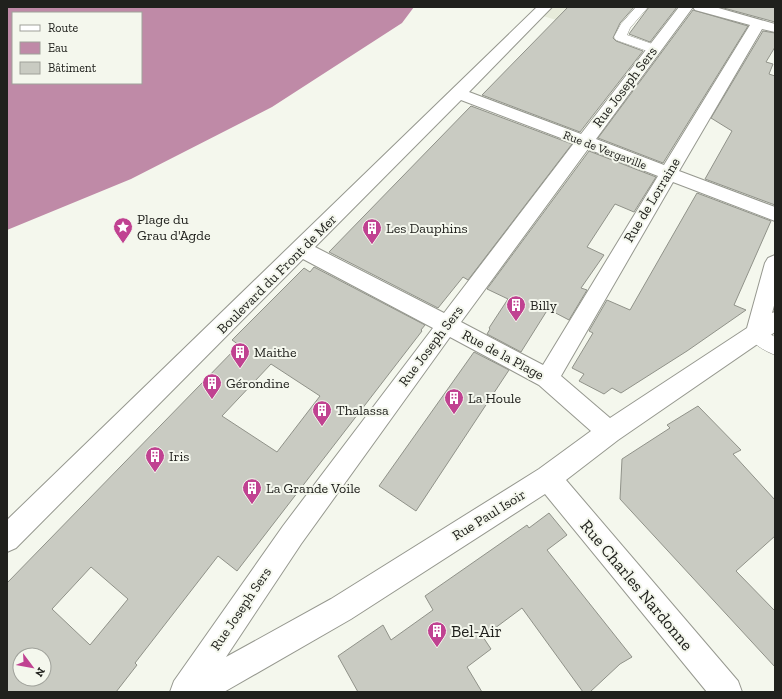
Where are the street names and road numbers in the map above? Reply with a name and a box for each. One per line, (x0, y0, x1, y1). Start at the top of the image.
street label: Rue Joseph Sers (589, 43, 661, 131)
street label: Rue de Vergaville (561, 128, 649, 172)
street label: Rue de Lorraine (620, 154, 684, 245)
street label: Boulevard du Front de Mer (214, 211, 340, 337)
street label: Rue Joseph Sers (395, 302, 467, 390)
street label: Rue de la Plage (459, 326, 547, 384)
street label: Rue Paul Isoir (449, 486, 529, 544)
street label: Rue Charles Nardonne (576, 516, 698, 654)
street label: Rue Joseph Sers (207, 564, 275, 654)

